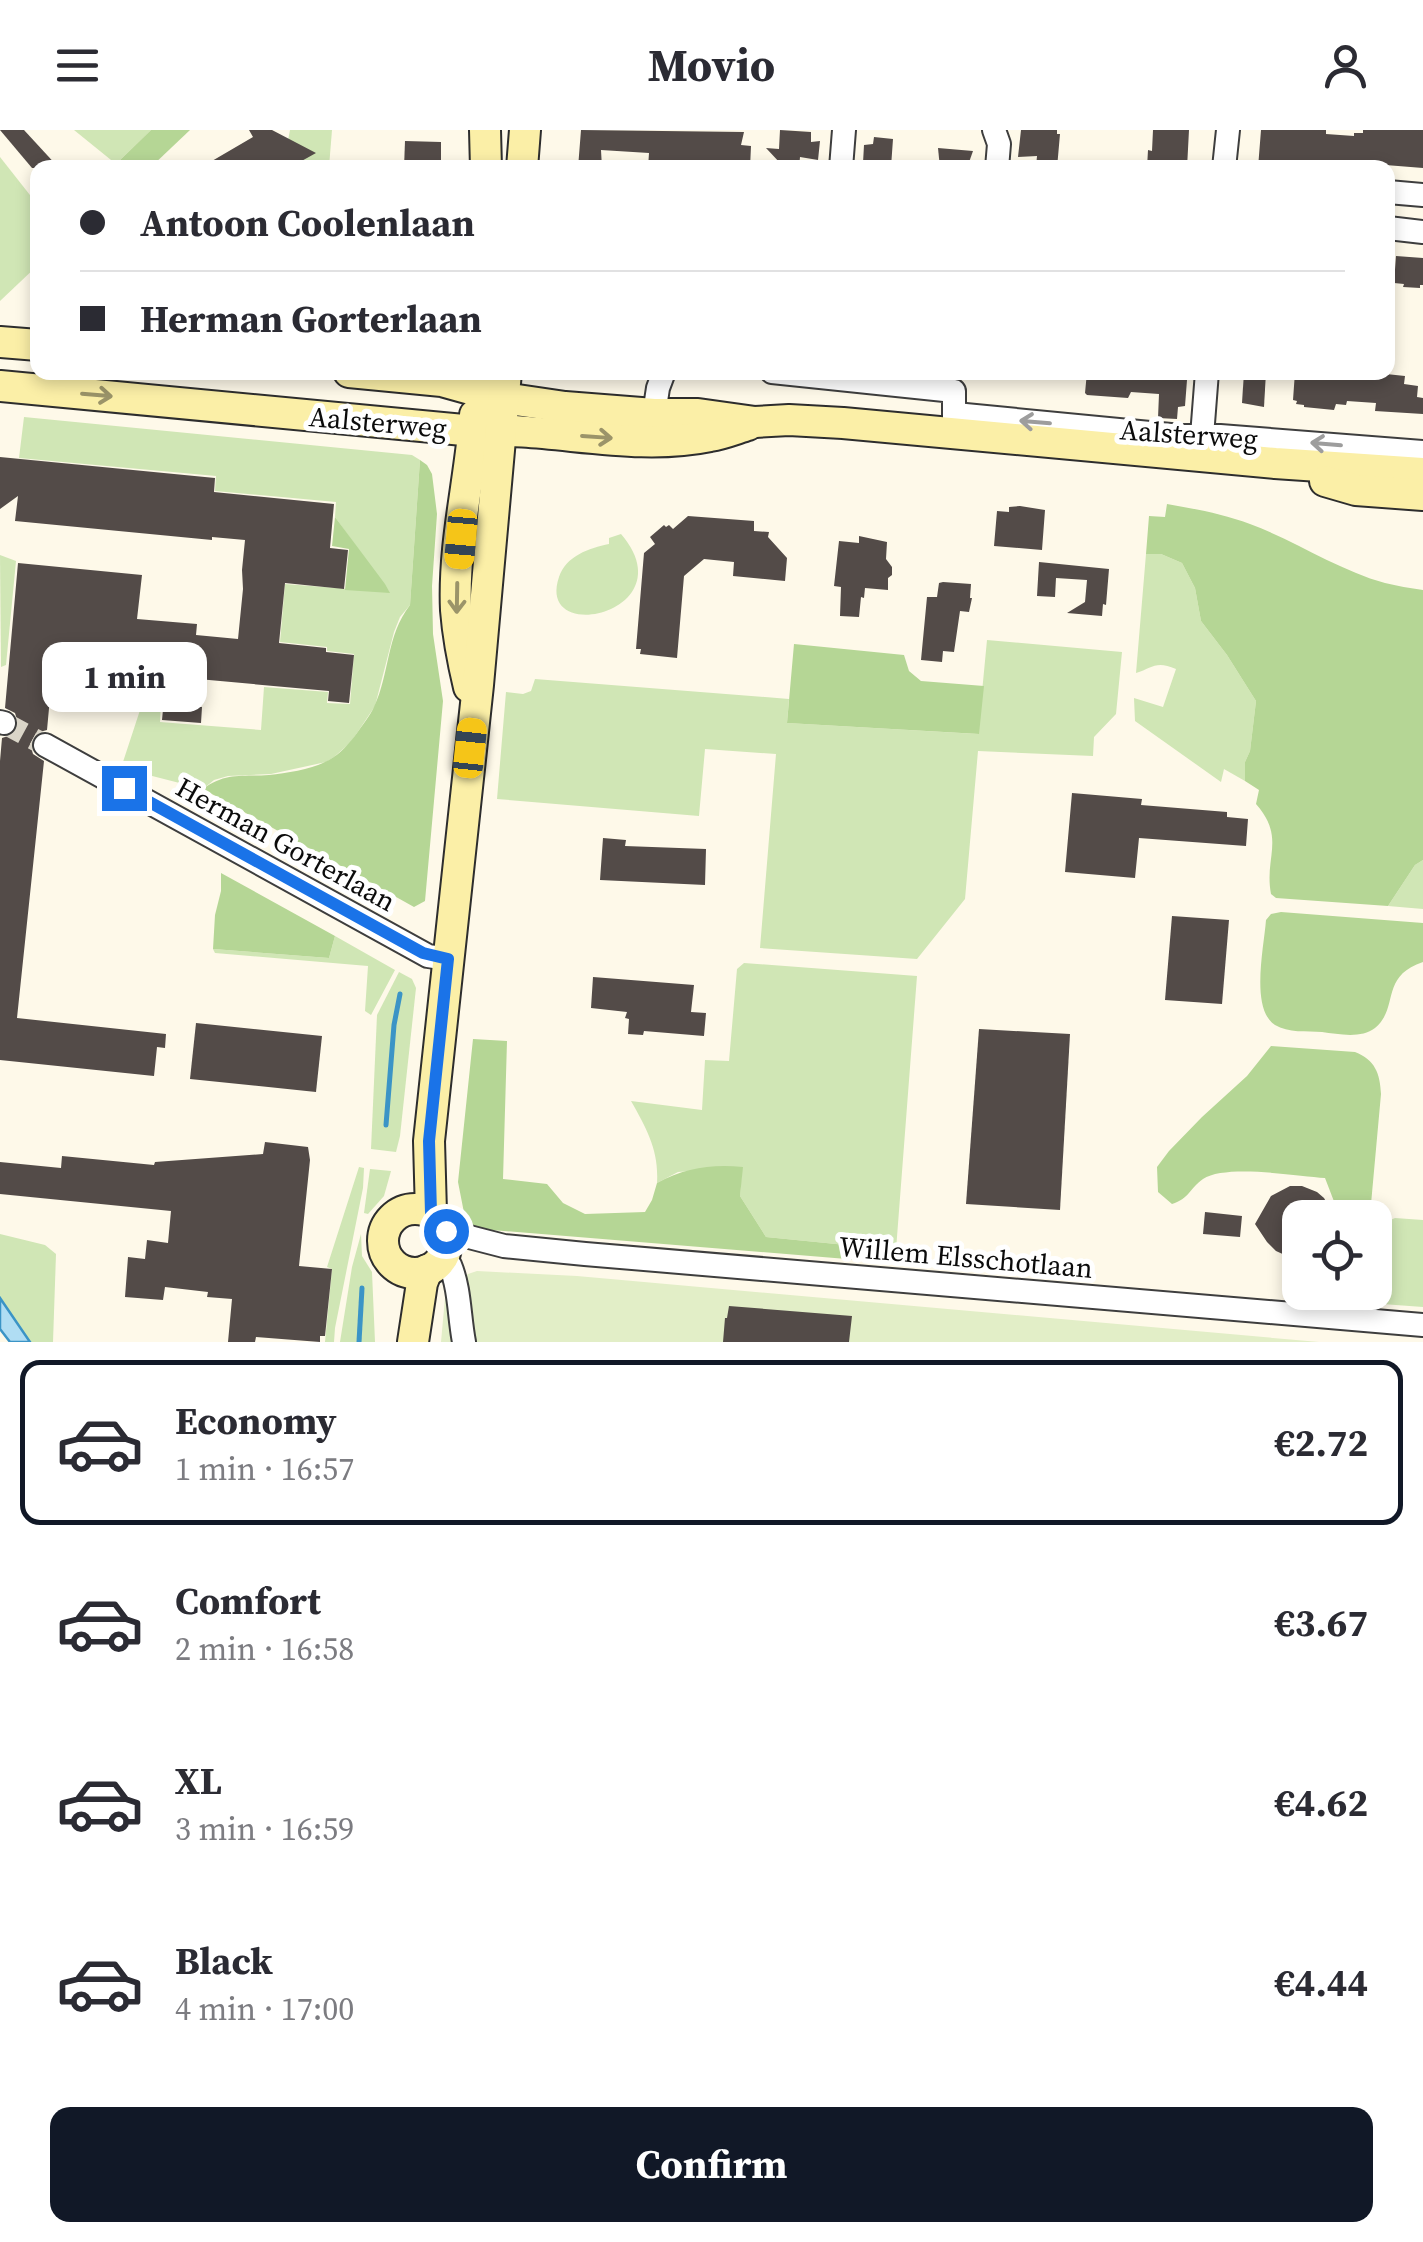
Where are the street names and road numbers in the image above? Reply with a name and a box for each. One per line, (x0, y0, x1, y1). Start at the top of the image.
street label: Aalsterweg (307, 397, 449, 447)
street label: Aalsterweg (1119, 410, 1259, 458)
street label: Herman Gorterlaan (169, 768, 403, 920)
street label: Willem Elsschotlaan (837, 1227, 1095, 1287)

